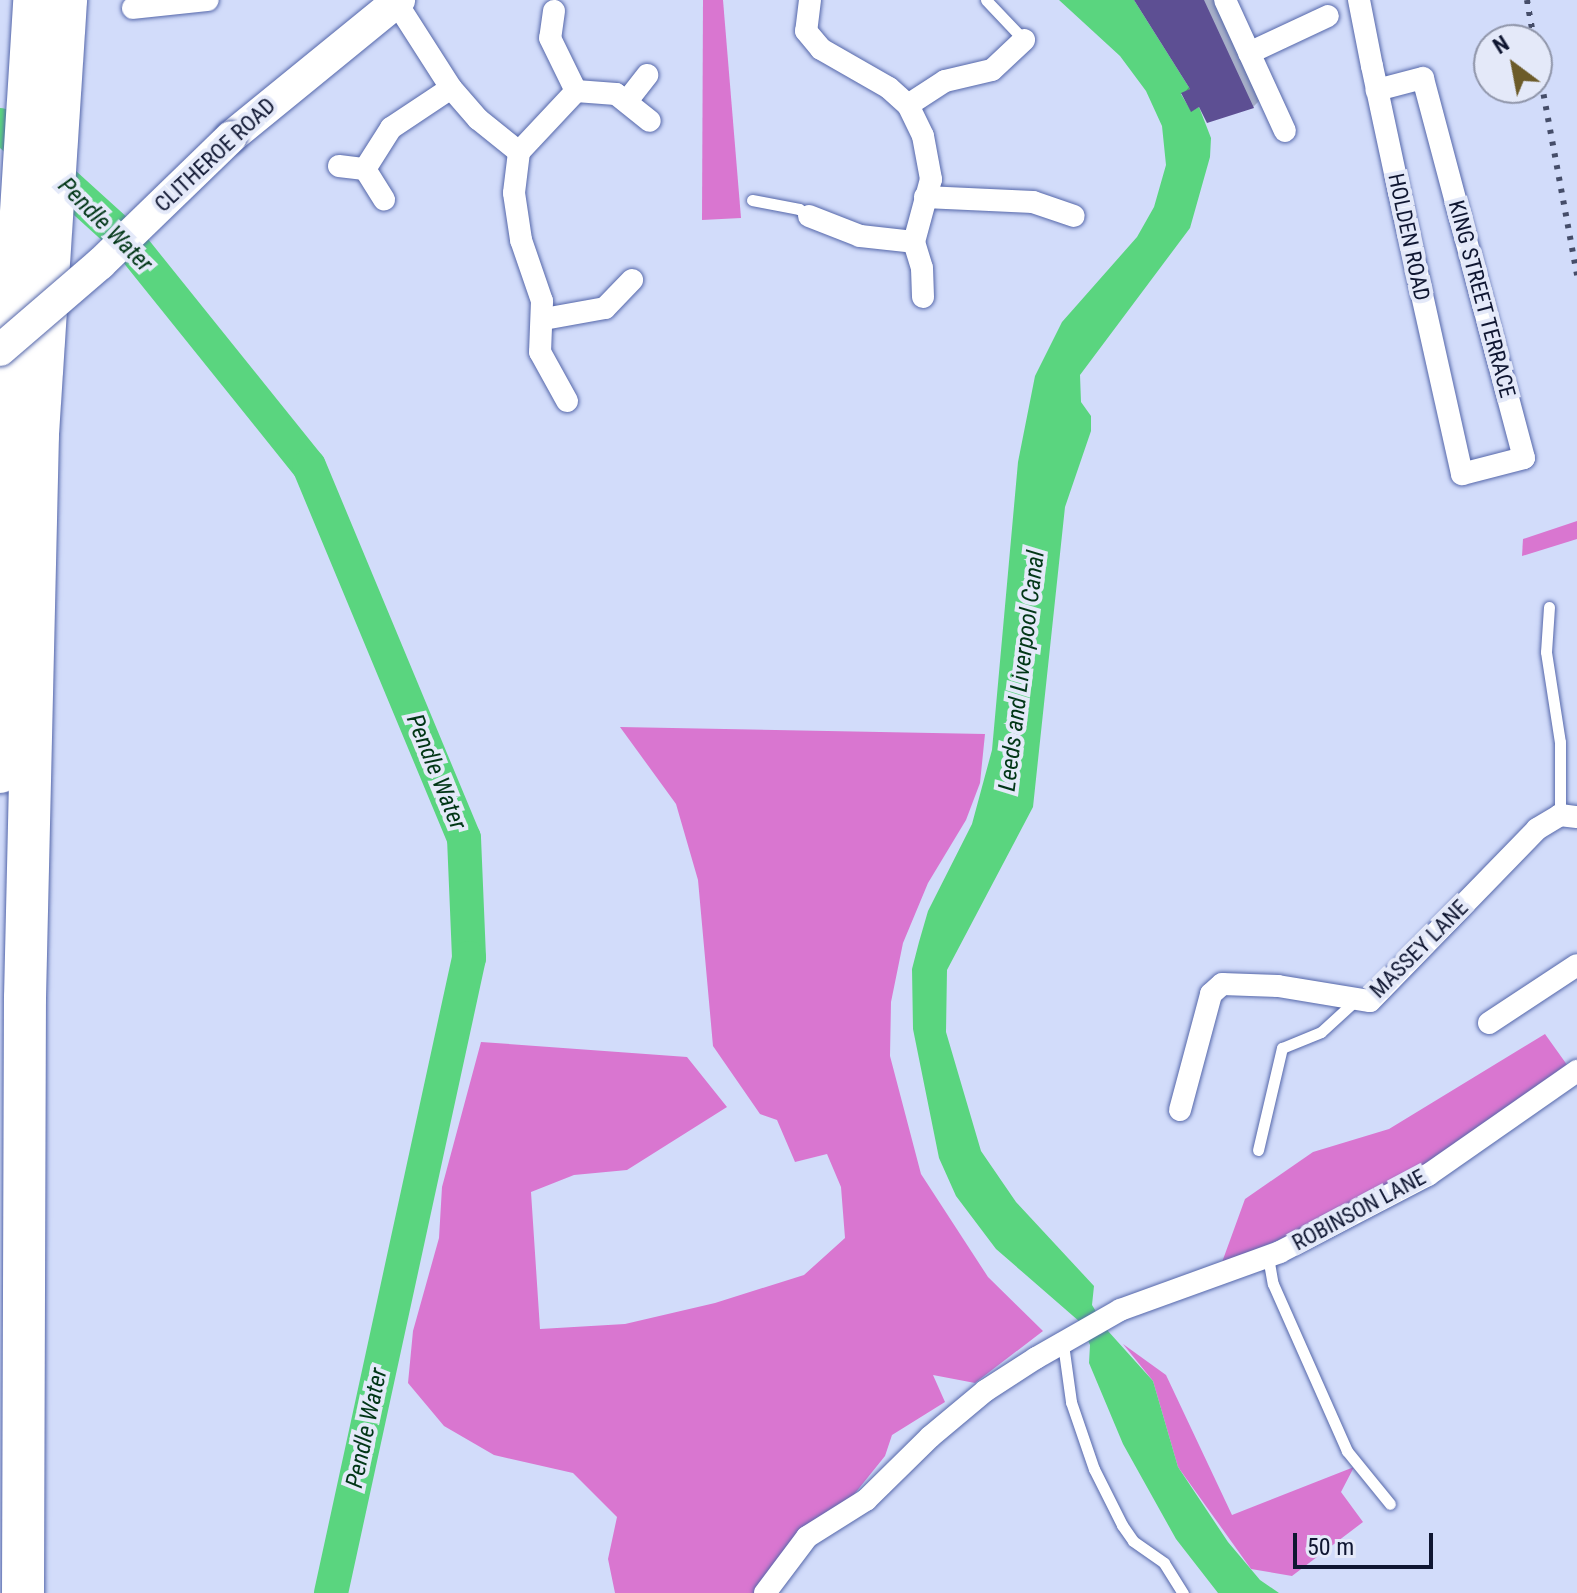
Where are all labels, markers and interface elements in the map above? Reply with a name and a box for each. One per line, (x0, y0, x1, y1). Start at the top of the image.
north arrow (1473, 24, 1553, 104)
text: N (1489, 31, 1513, 59)
street label: CLITHEROE ROAD (149, 93, 281, 217)
street label: HOLDEN ROAD (1383, 171, 1435, 303)
water label: Pendle Water (52, 172, 158, 278)
street label: KING STREET TERRACE (1443, 197, 1521, 401)
water label: Leeds and Liverpool Canal (993, 549, 1051, 793)
water label: Pendle Water (400, 710, 472, 834)
street label: MASSEY LANE (1364, 894, 1474, 1004)
street label: ROBINSON LANE (1288, 1164, 1430, 1256)
water label: Pendle Water (340, 1366, 394, 1490)
scale bar (1297, 1517, 1437, 1567)
text: 50 m (1307, 1533, 1354, 1561)

